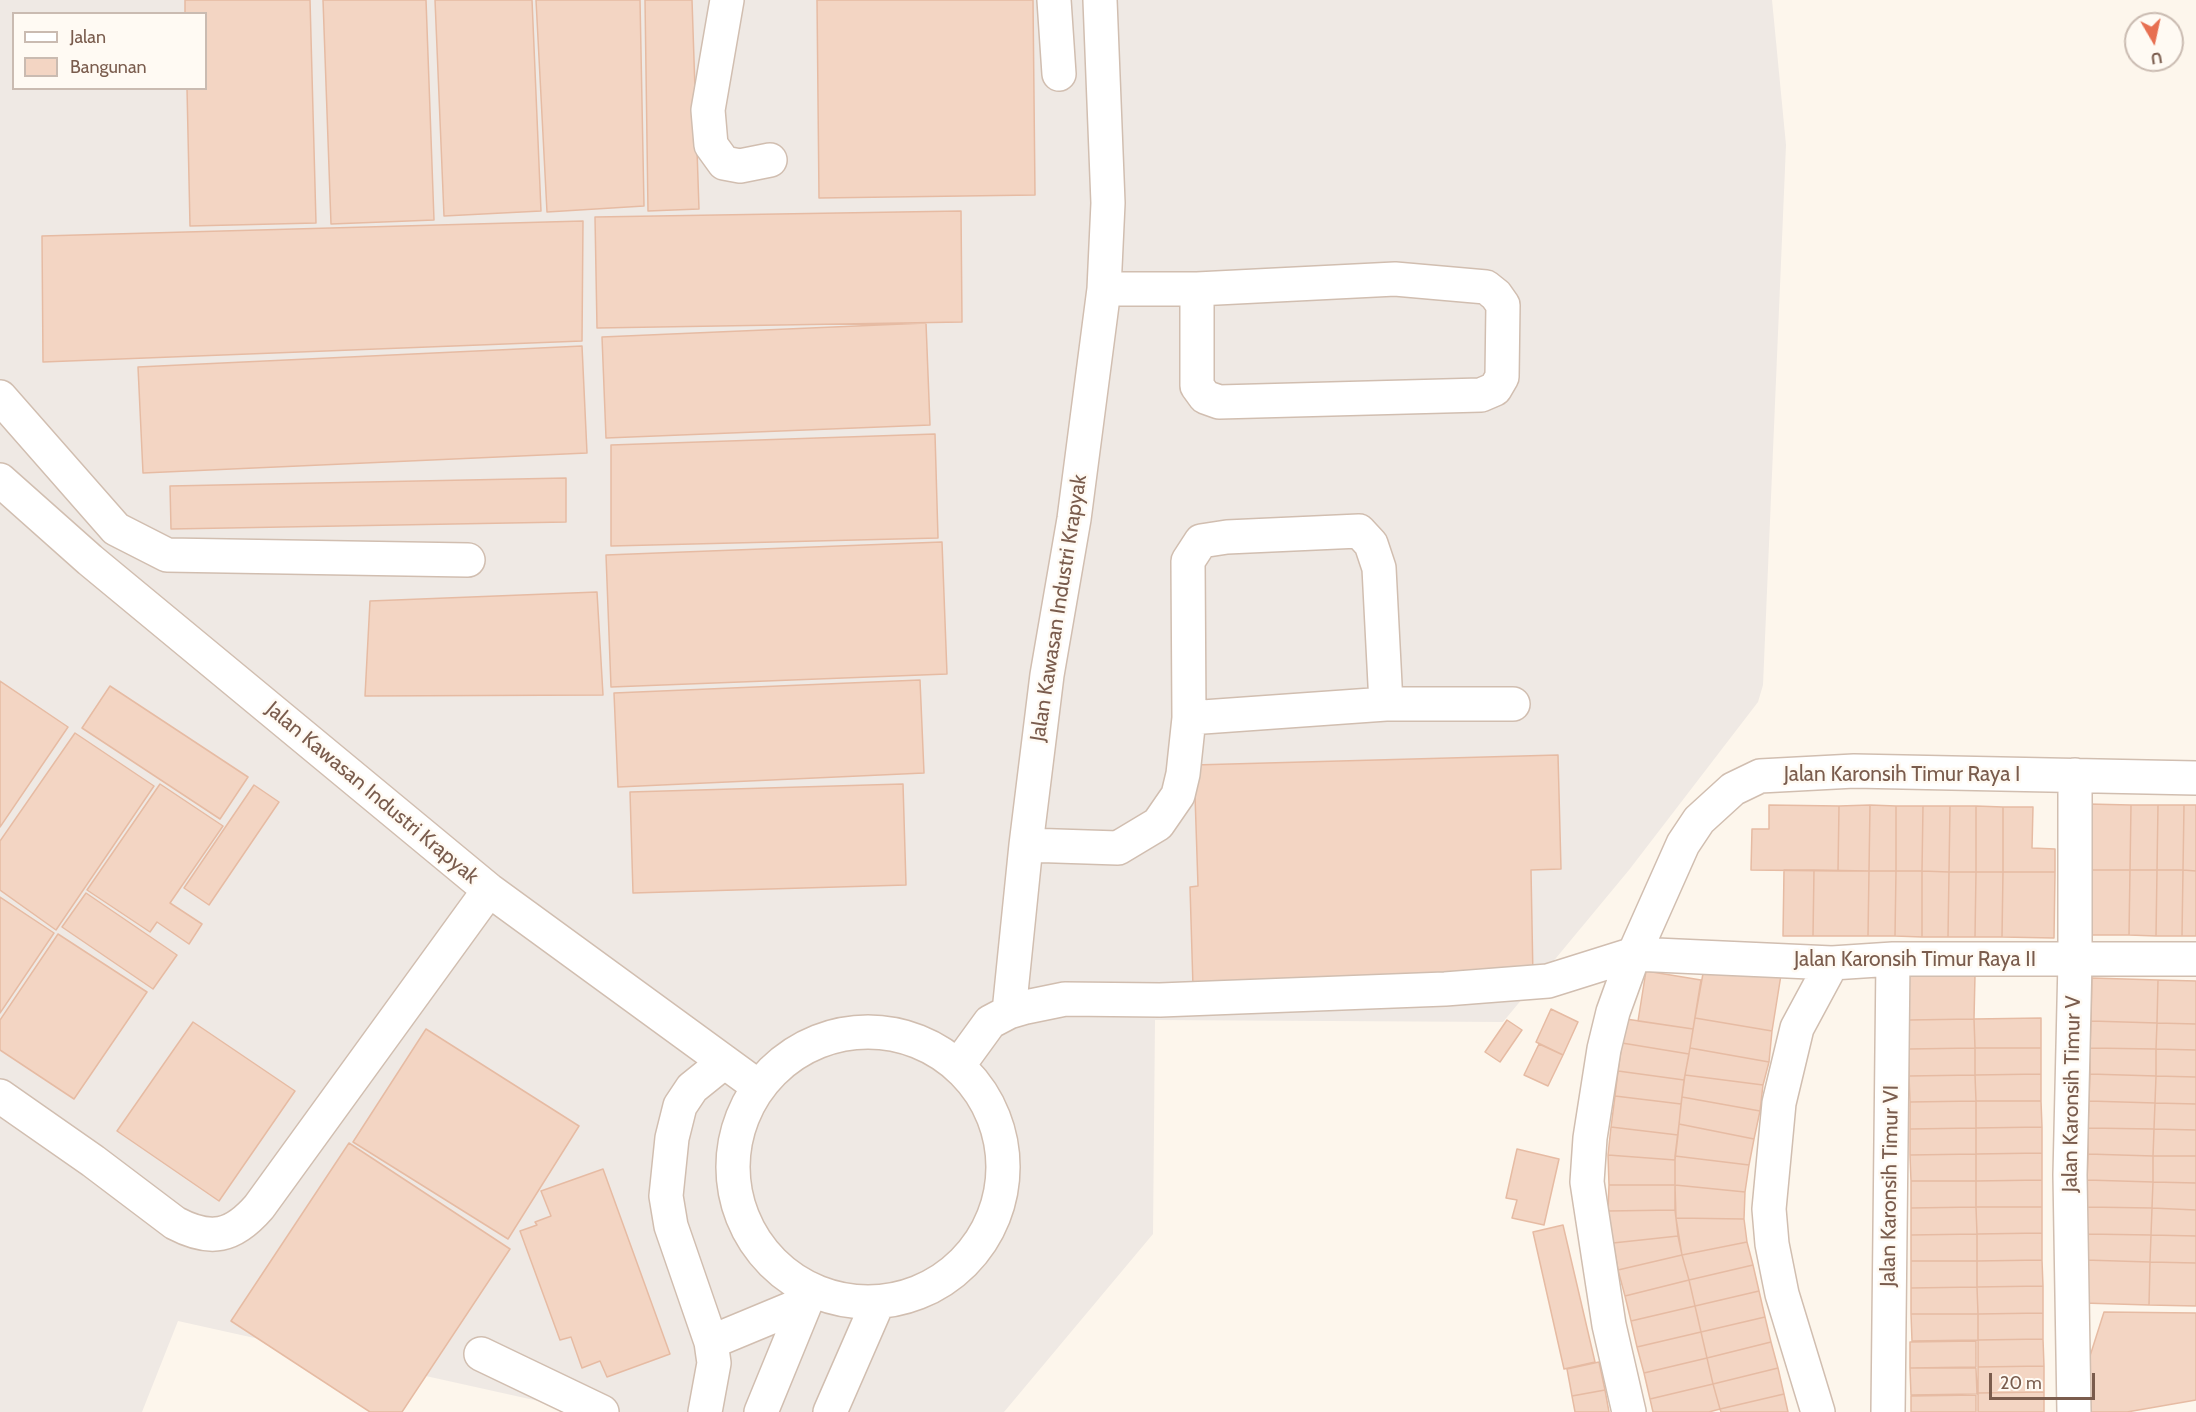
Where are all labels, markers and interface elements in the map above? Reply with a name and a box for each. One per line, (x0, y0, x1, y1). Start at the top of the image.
legend (12, 12, 207, 90)
north arrow (2124, 12, 2184, 72)
text: Jalan (70, 26, 106, 48)
text: U (2149, 48, 2164, 69)
text: Bangunan (70, 56, 147, 78)
street label: Jalan Kawasan Industri Krapyak (1025, 473, 1093, 743)
street label: Jalan Kawasan Industri Krapyak (261, 697, 483, 889)
street label: Jalan Karonsih Timur Raya I (1784, 762, 2020, 788)
street label: Jalan Karonsih Timur Raya II (1794, 947, 2036, 973)
street label: Jalan Karonsih Timur V (2058, 995, 2086, 1193)
street label: Jalan Karonsih Timur VI (1876, 1085, 1904, 1287)
scale bar (1992, 1361, 2098, 1399)
text: 20 m (2000, 1372, 2042, 1394)

